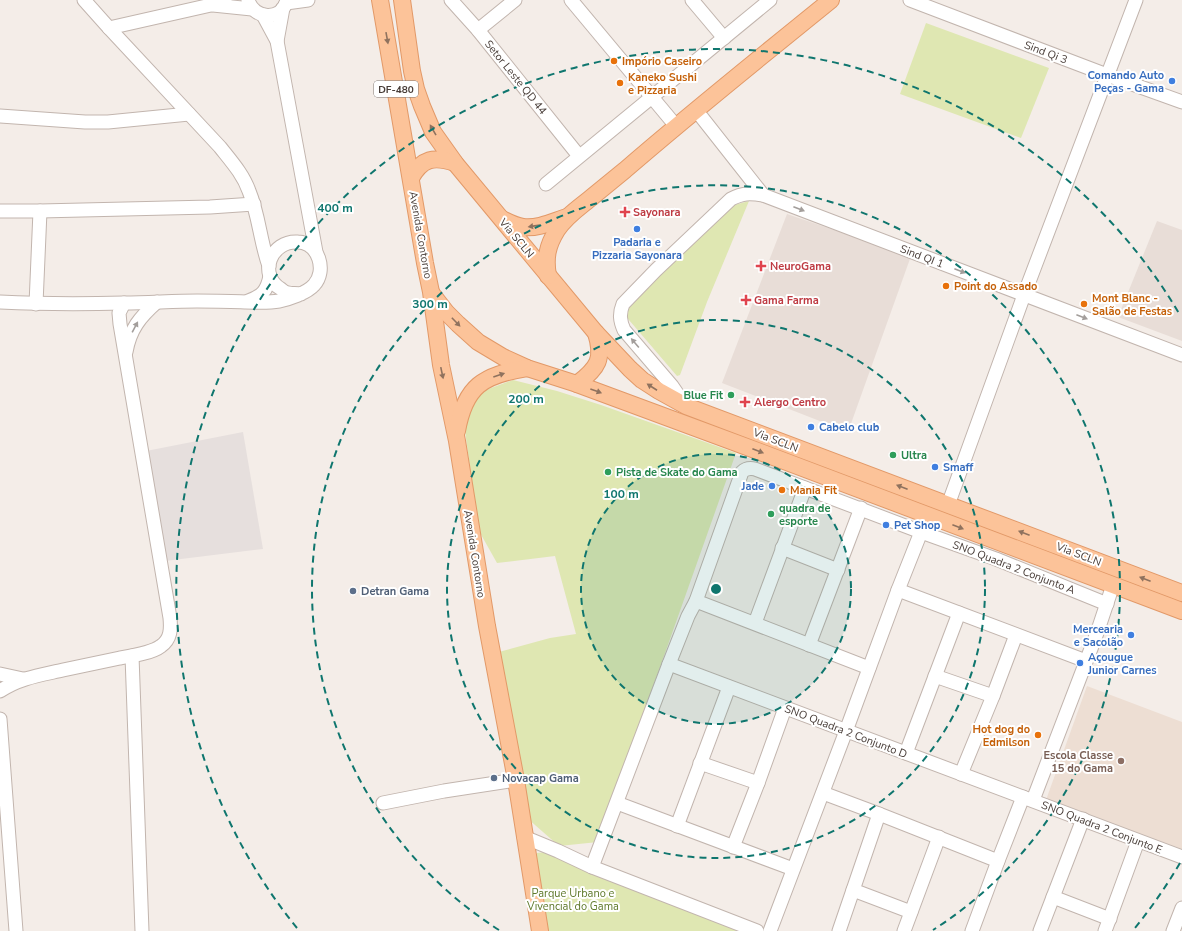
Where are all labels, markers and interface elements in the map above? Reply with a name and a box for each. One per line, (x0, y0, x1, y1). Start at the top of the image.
one-way arrow (384, 32, 390, 45)
street label: Setor Leste QD 44 (481, 37, 550, 118)
street label: Sind Qi 3 (1022, 37, 1070, 68)
place label: Impório Caseiro (622, 54, 702, 69)
marker: Impório Caseiro (609, 56, 619, 66)
place label: Comando Auto Peças - Gama (1088, 68, 1164, 96)
place label: Kaneko Sushi e Pizzaria (628, 70, 697, 98)
marker: Comando Auto Peças - Gama (1167, 76, 1177, 86)
marker: Kaneko Sushi e Pizzaria (615, 78, 625, 88)
road number: DF-480 (374, 81, 418, 97)
one-way arrow (430, 124, 437, 136)
street label: Avenida Contorno (405, 190, 436, 280)
text: 400 m (317, 200, 353, 216)
place label: Sayonara (633, 205, 681, 220)
marker: Sayonara (620, 207, 630, 217)
one-way arrow (794, 207, 806, 213)
street label: Via SCLN (495, 215, 537, 261)
one-way arrow (528, 223, 540, 229)
marker: Padaria e Pizzaria Sayonara (632, 224, 642, 234)
place label: Padaria e Pizzaria Sayonara (592, 235, 682, 263)
street label: Sind QI 1 (898, 241, 946, 272)
place label: NeuroGama (770, 259, 831, 274)
marker: NeuroGama (755, 260, 767, 272)
one-way arrow (955, 268, 967, 274)
place label: Point do Assado (954, 279, 1037, 294)
marker: Point do Assado (941, 281, 951, 291)
place label: Mont Blanc - Salão de Festas (1092, 291, 1172, 319)
place label: Gama Farma (754, 293, 819, 308)
marker: Gama Farma (741, 295, 751, 305)
text: 300 m (412, 296, 448, 312)
marker: Mont Blanc - Salão de Festas (1079, 299, 1089, 309)
one-way arrow (1076, 314, 1088, 320)
one-way arrow (452, 317, 461, 327)
one-way arrow (132, 321, 138, 333)
one-way arrow (631, 338, 640, 349)
one-way arrow (440, 366, 446, 379)
one-way arrow (493, 371, 505, 377)
one-way arrow (646, 383, 658, 390)
place label: Blue Fit (683, 388, 724, 403)
one-way arrow (591, 389, 603, 395)
marker: Blue Fit (726, 390, 736, 400)
text: 200 m (508, 391, 544, 407)
place label: Alergo Centro (754, 395, 826, 410)
marker: Alergo Centro (739, 396, 751, 408)
place label: Cabelo club (819, 420, 880, 435)
marker: Cabelo club (806, 422, 816, 432)
street label: Via SCLN (750, 425, 800, 456)
place label: Ultra (901, 448, 927, 463)
one-way arrow (752, 449, 764, 455)
marker: Ultra (888, 450, 898, 460)
place label: Smaff (943, 460, 974, 475)
marker: Smaff (930, 462, 940, 472)
place label: Pista de Skate do Gama (616, 465, 738, 480)
marker: Pista de Skate do Gama (603, 467, 613, 477)
place label: Jade (741, 479, 764, 494)
marker: Jade (767, 481, 777, 491)
place label: Mania Fit (790, 483, 838, 498)
one-way arrow (896, 484, 908, 490)
marker: Mania Fit (777, 485, 787, 495)
text: 100 m (603, 486, 639, 502)
place label: quadra de esporte (779, 501, 830, 529)
street label: Avenida Contorno (460, 509, 489, 599)
marker: quadra de esporte (766, 509, 776, 519)
place label: Pet Shop (894, 518, 941, 533)
marker: Pet Shop (881, 520, 891, 530)
one-way arrow (952, 524, 964, 530)
one-way arrow (1017, 530, 1029, 536)
street label: SNO Quadra 2 Conjunto A (950, 537, 1077, 598)
street label: Via SCLN (1053, 539, 1103, 570)
one-way arrow (1139, 575, 1151, 581)
centre of rings (709, 582, 723, 596)
place label: Detran Gama (361, 584, 429, 599)
marker: Detran Gama (348, 586, 358, 596)
place label: Mercearia e Sacolão (1073, 622, 1123, 650)
marker: Mercearia e Sacolão (1126, 630, 1136, 640)
place label: Açougue Junior Carnes (1087, 650, 1157, 678)
marker: Açougue Junior Carnes (1075, 658, 1085, 668)
street label: SNO Quadra 2 Conjunto D (782, 701, 909, 762)
place label: Hot dog do Edmilson (973, 722, 1030, 750)
marker: Hot dog do Edmilson (1033, 730, 1043, 740)
place label: Escola Classe 15 do Gama (1044, 748, 1113, 776)
marker: Escola Classe 15 do Gama (1116, 756, 1126, 766)
place label: Novacap Gama (502, 771, 579, 786)
marker: Novacap Gama (489, 773, 499, 783)
street label: SNO Quadra 2 Conjunto E (1039, 797, 1165, 858)
park label: Parque Urbano e Vivencial do Gama (526, 886, 619, 914)

